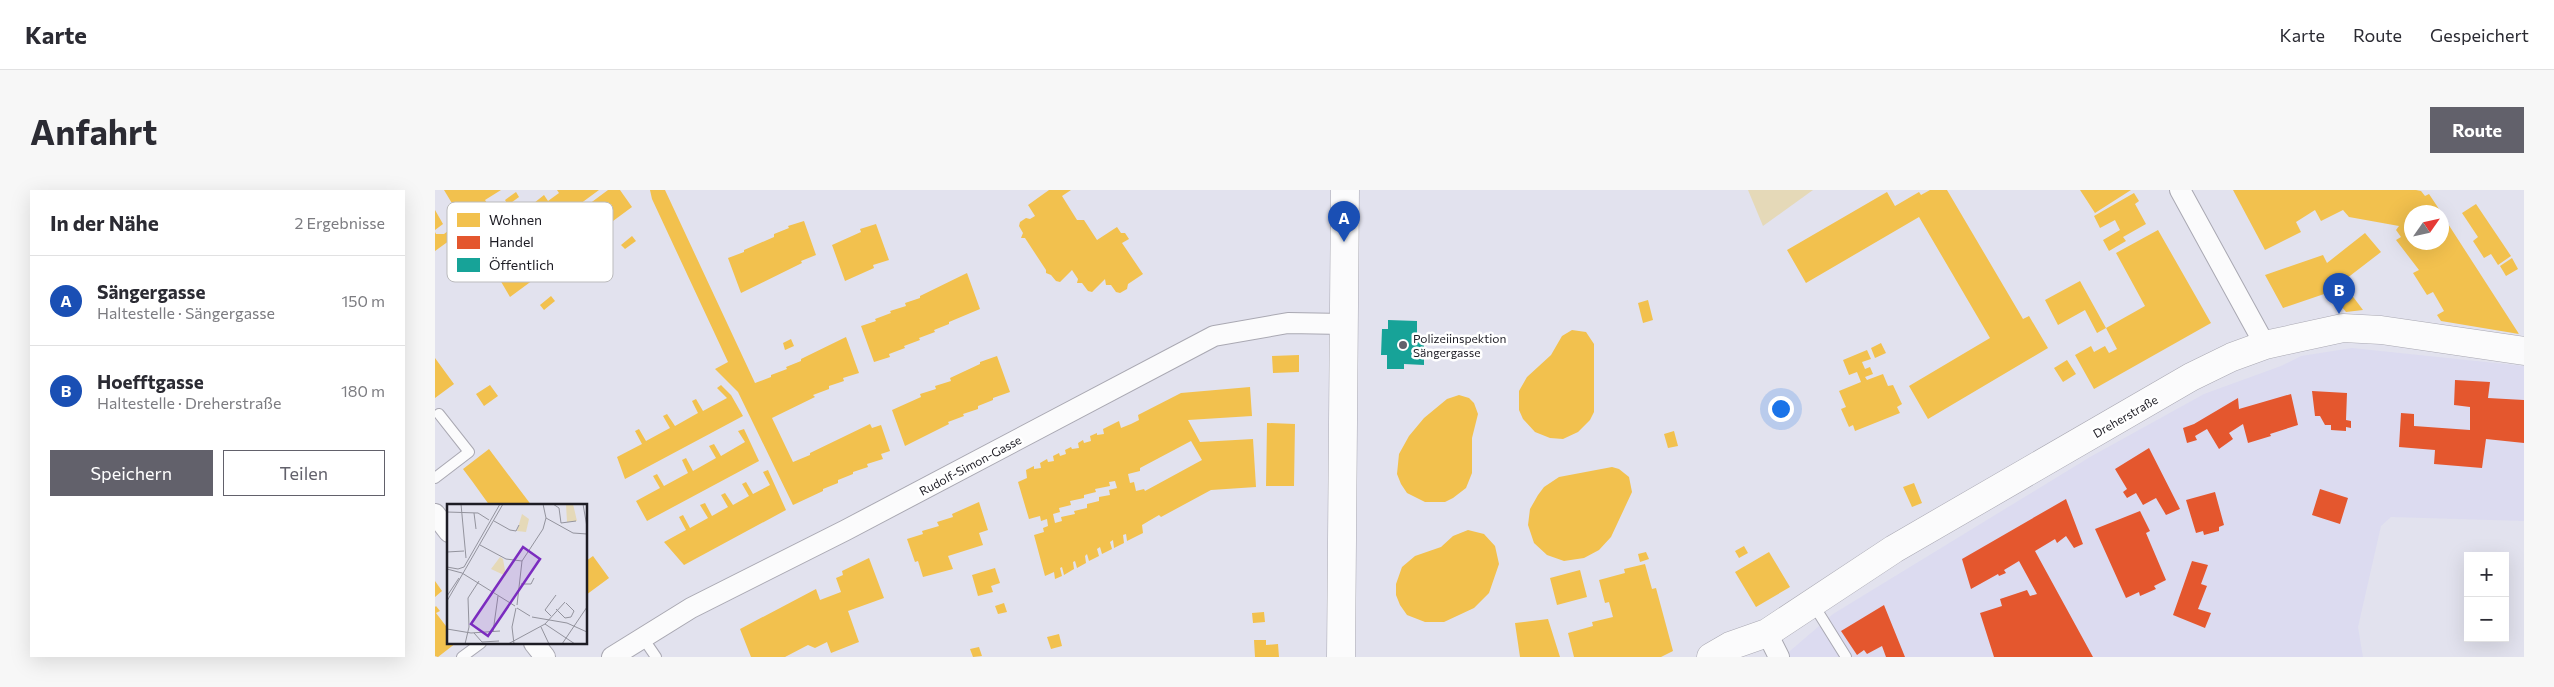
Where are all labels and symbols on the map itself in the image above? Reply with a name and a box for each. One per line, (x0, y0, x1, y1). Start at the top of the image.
pin: A (1328, 201, 1360, 242)
legend (447, 202, 613, 282)
north arrow (2404, 205, 2449, 250)
text: Wohnen (489, 211, 542, 228)
text: Handel (489, 233, 534, 250)
text: Öffentlich (489, 256, 554, 273)
pin: B (2323, 273, 2355, 314)
place label: Polizeiinspektion Sängergasse (1413, 331, 1506, 359)
marker: Polizeiinspektion Sängergasse (1397, 339, 1409, 351)
street label: Dreherstraße (2090, 392, 2160, 440)
your location (1768, 396, 1794, 422)
street label: Rudolf-Simon-Gasse (917, 432, 1023, 498)
inset map (447, 504, 587, 644)

